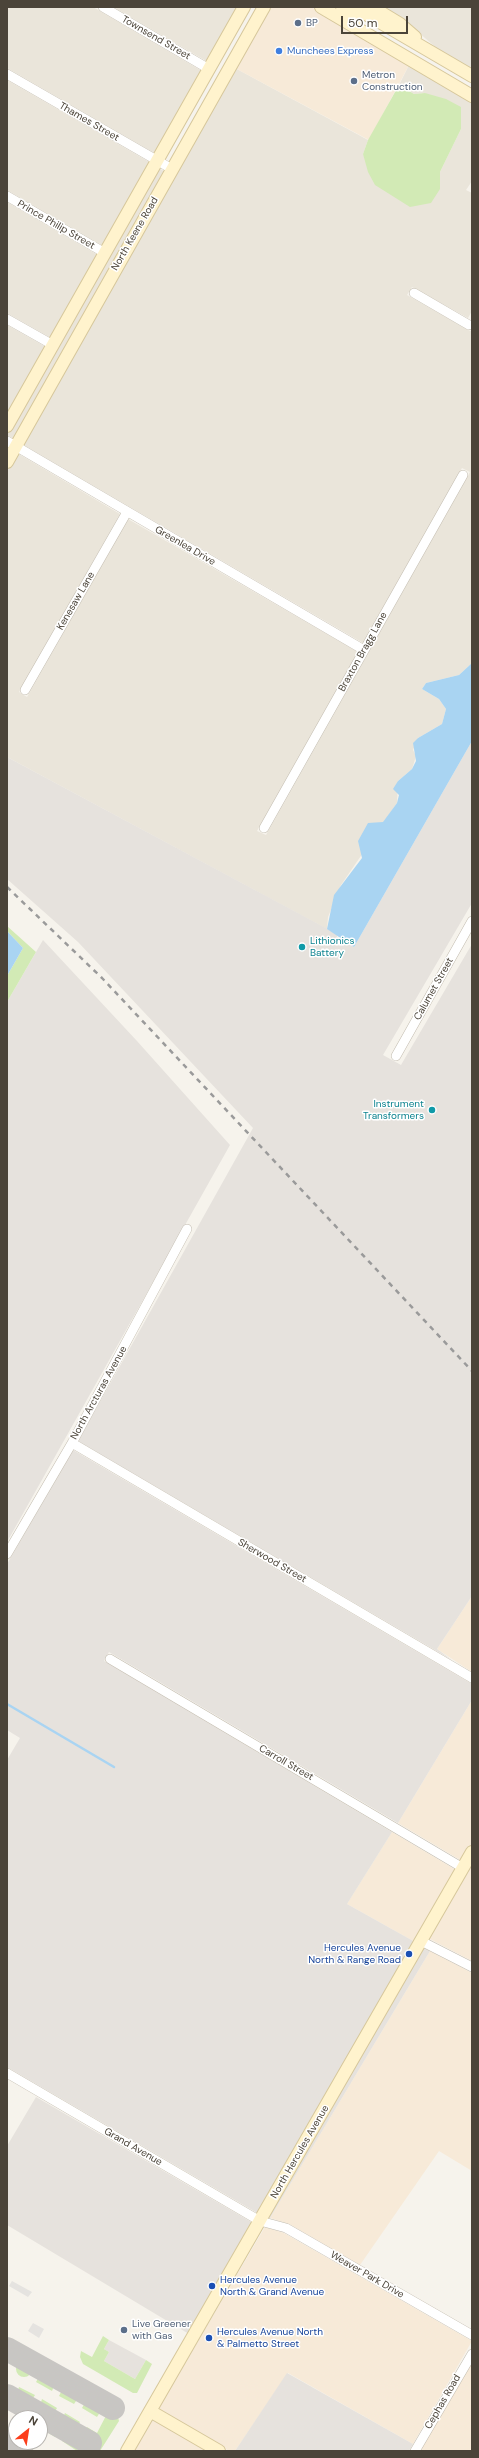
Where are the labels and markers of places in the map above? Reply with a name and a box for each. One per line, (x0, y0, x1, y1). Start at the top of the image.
place label: BP (306, 17, 318, 29)
marker: BP (293, 18, 303, 28)
place label: Munchees Express (287, 45, 373, 57)
marker: Munchees Express (274, 46, 284, 56)
place label: Metron Construction (362, 69, 423, 92)
marker: Metron Construction (349, 76, 359, 86)
place label: Lithionics Battery (310, 935, 355, 958)
marker: Lithionics Battery (297, 942, 307, 952)
place label: Instrument Transformers (363, 1098, 424, 1122)
marker: Instrument Transformers (427, 1105, 437, 1115)
place label: Hercules Avenue North & Range Road (308, 1942, 401, 1966)
marker: Hercules Avenue North & Range Road (404, 1949, 414, 1959)
place label: Hercules Avenue North & Grand Avenue (220, 2274, 324, 2298)
marker: Hercules Avenue North & Grand Avenue (207, 2281, 217, 2291)
place label: Live Greener with Gas (132, 2318, 191, 2342)
marker: Live Greener with Gas (119, 2325, 129, 2335)
place label: Hercules Avenue North & Palmetto Street (217, 2326, 323, 2350)
marker: Hercules Avenue North & Palmetto Street (204, 2333, 214, 2343)

